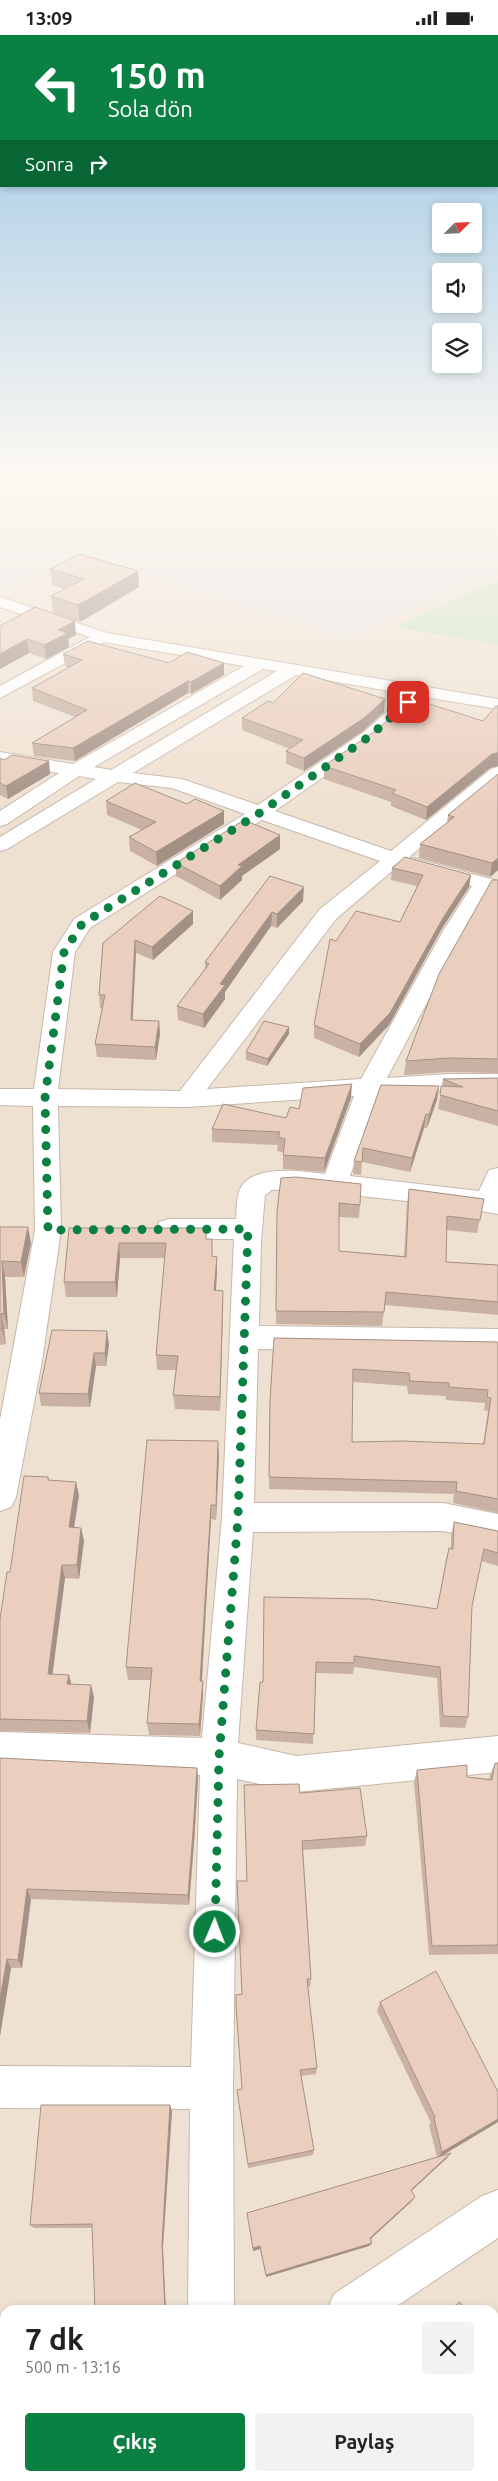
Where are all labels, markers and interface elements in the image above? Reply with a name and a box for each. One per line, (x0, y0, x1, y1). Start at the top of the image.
text: 13:09 (25, 7, 73, 29)
icon: left (25, 55, 90, 120)
text: 150 m (108, 55, 206, 95)
text: Sola dön (108, 96, 193, 121)
icon: right (84, 150, 112, 178)
text: Sonra (25, 153, 74, 175)
north arrow (432, 203, 482, 253)
map controls (432, 203, 482, 373)
button: sound (432, 263, 482, 313)
button: layers (432, 323, 482, 373)
pin (387, 681, 429, 723)
icon: arrive (394, 688, 422, 716)
position arrow (188, 1905, 240, 1957)
text: 7 dk (25, 2322, 84, 2356)
button: close (422, 2322, 474, 2374)
text: 500 m · 13:16 (25, 2358, 121, 2376)
button: Çıkış (25, 2413, 245, 2471)
button: Paylaş (255, 2413, 474, 2471)

